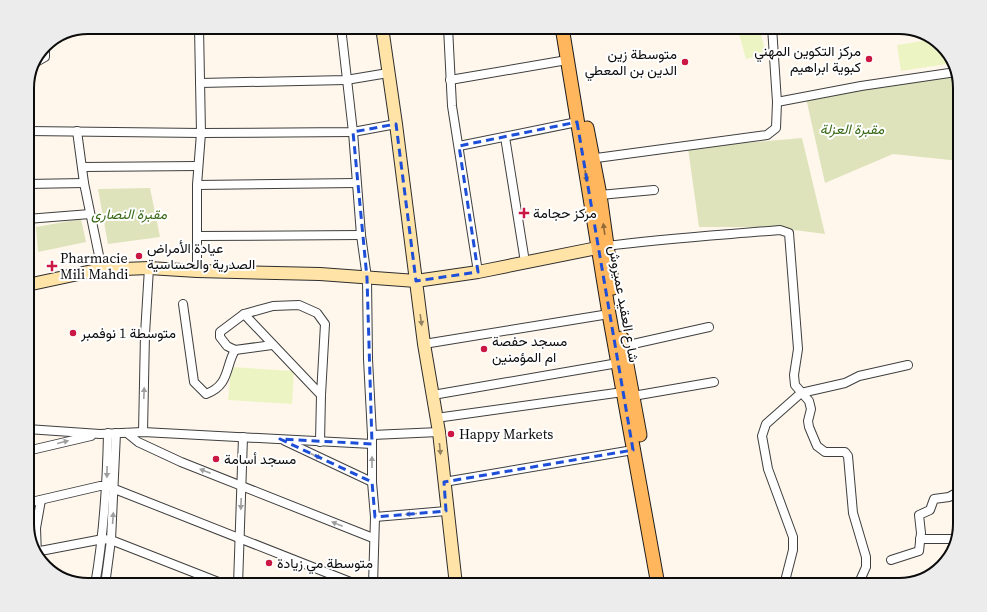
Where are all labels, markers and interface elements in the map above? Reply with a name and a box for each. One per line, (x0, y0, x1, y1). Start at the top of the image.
place label: مركز التكوين المهني كبوية ابراهيم (754, 41, 861, 77)
place label: متوسطة زين الدين بن المعطي (585, 44, 677, 82)
marker: مركز التكوين المهني كبوية ابراهيم (864, 54, 874, 64)
marker: متوسطة زين الدين بن المعطي (680, 57, 690, 67)
park label: مقبرة العزلة (820, 119, 885, 139)
one-way arrow (583, 170, 589, 182)
place label: مركز حجامة (533, 203, 597, 223)
park label: مقبرة النصارى (91, 204, 167, 224)
marker: مركز حجامة (518, 207, 530, 219)
one-way arrow (601, 223, 607, 235)
place label: عيادة الأمراض الصدرية والحساسية (147, 238, 255, 274)
street label: شارع العقيد عميروش (603, 244, 644, 364)
place label: Pharmacie Mili Mahdi (60, 248, 128, 284)
marker: عيادة الأمراض الصدرية والحساسية (134, 251, 144, 261)
marker: Pharmacie Mili Mahdi (47, 261, 57, 271)
one-way arrow (418, 314, 424, 326)
place label: متوسطة 1 نوفمبر (80, 323, 176, 343)
marker: متوسطة 1 نوفمبر (68, 328, 78, 338)
place label: مسجد حفصة ام المؤمنين (492, 331, 567, 367)
marker: مسجد حفصة ام المؤمنين (479, 344, 489, 354)
one-way arrow (141, 386, 147, 399)
place label: Happy Markets (459, 424, 553, 444)
marker: Happy Markets (446, 429, 456, 439)
one-way arrow (57, 439, 70, 445)
one-way arrow (437, 443, 444, 455)
place label: مسجد أسامة (224, 449, 296, 469)
one-way arrow (310, 453, 321, 459)
marker: مسجد أسامة (211, 454, 221, 464)
one-way arrow (369, 455, 375, 468)
one-way arrow (104, 466, 111, 478)
one-way arrow (199, 468, 211, 474)
one-way arrow (238, 498, 244, 511)
one-way arrow (405, 510, 417, 517)
one-way arrow (109, 512, 116, 524)
one-way arrow (331, 520, 343, 526)
place label: متوسطة مي زيادة (277, 553, 373, 575)
marker: متوسطة مي زيادة (264, 558, 274, 568)

